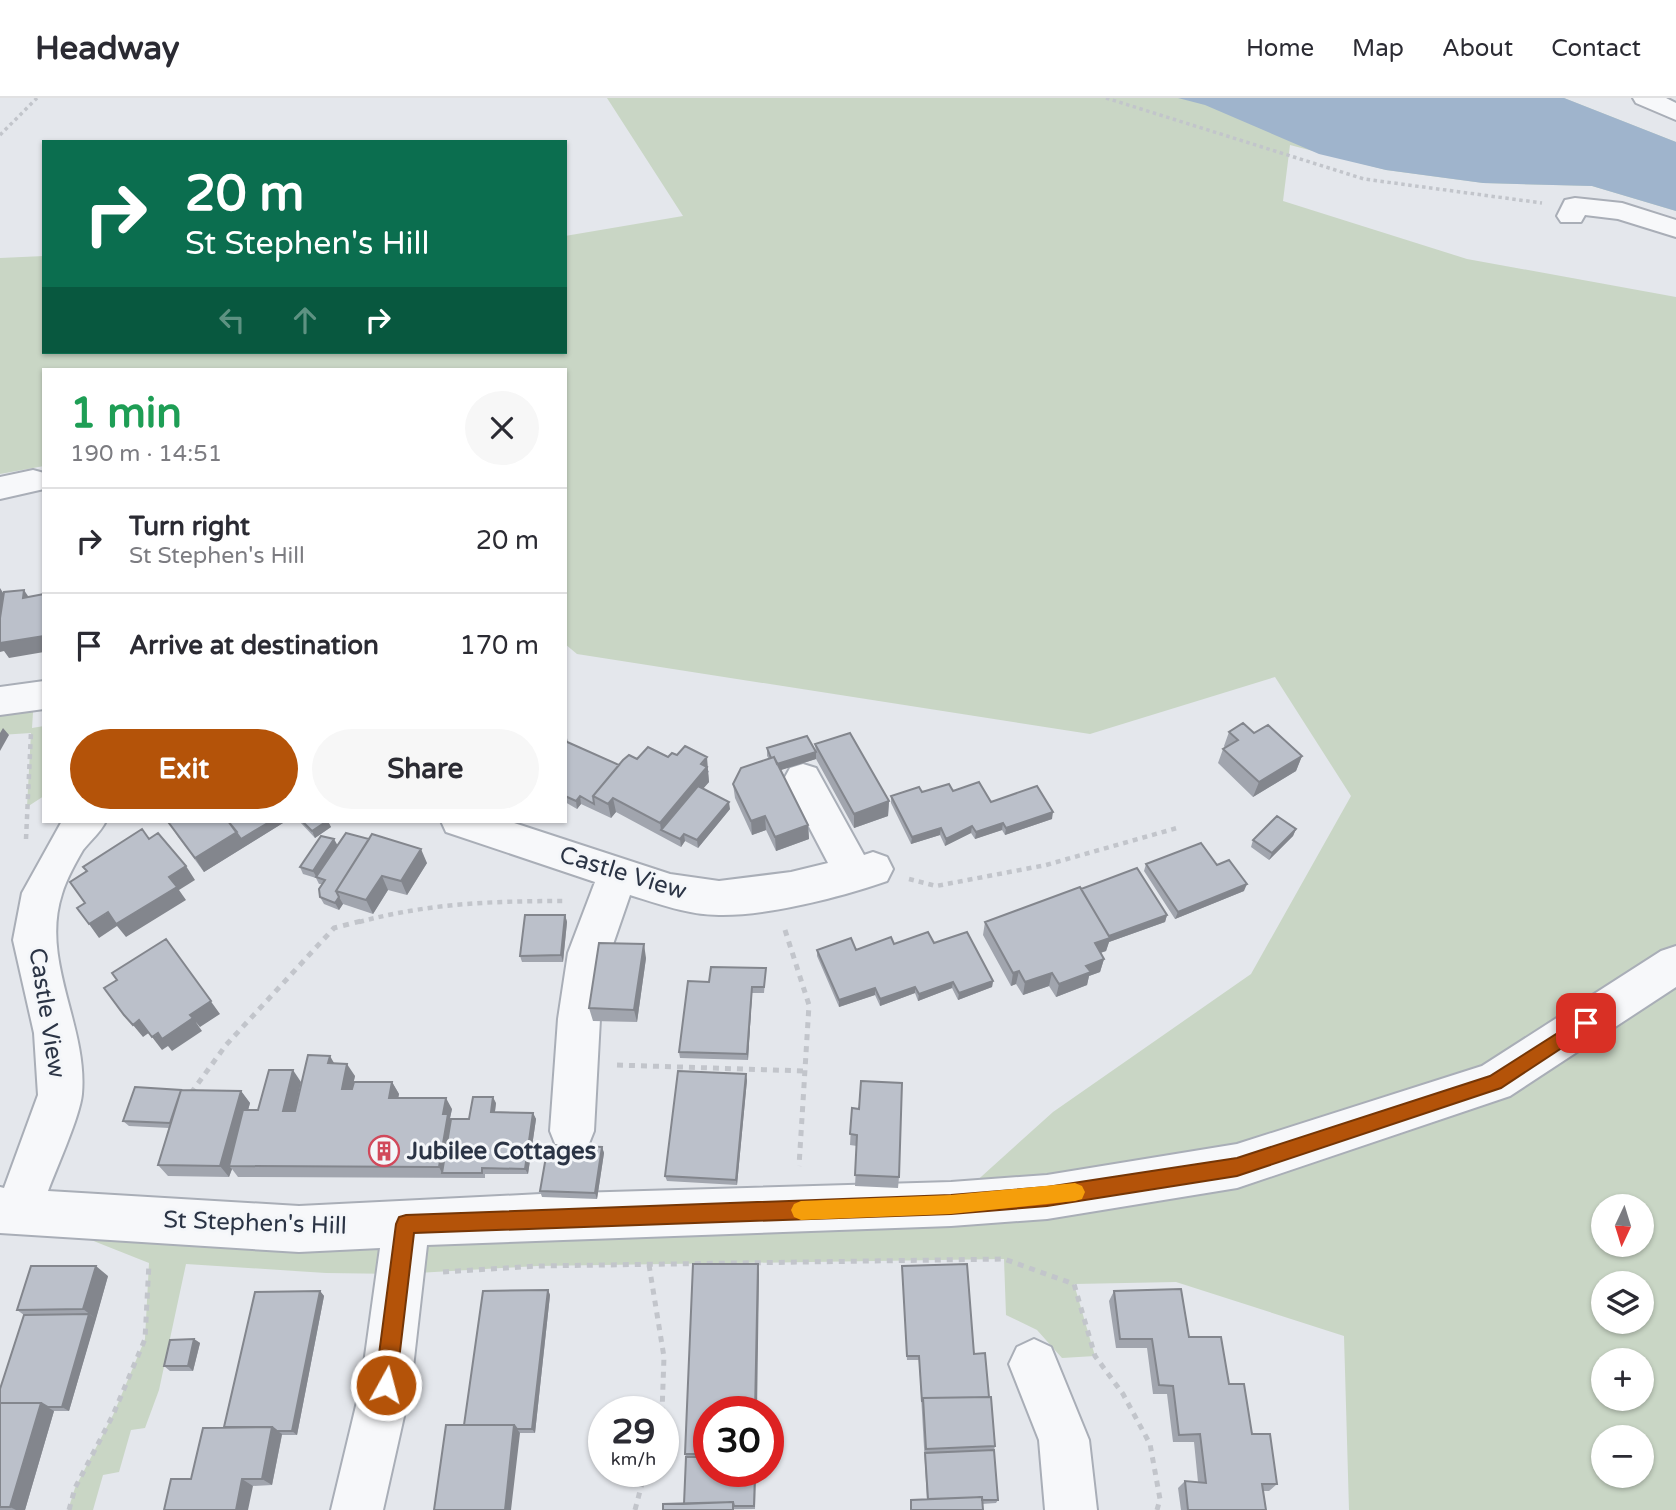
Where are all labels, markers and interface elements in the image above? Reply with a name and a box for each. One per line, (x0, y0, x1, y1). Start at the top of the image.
text: Headway (35, 29, 179, 68)
text: Home (1246, 34, 1314, 63)
text: Map (1352, 34, 1404, 63)
text: About (1442, 34, 1513, 63)
text: Contact (1551, 34, 1641, 63)
text: 20 m (185, 165, 304, 224)
icon: right (70, 168, 161, 259)
text: St Stephen's Hill (185, 225, 429, 263)
icon: left (213, 301, 251, 339)
icon: ahead (286, 301, 324, 339)
icon: right (359, 301, 397, 339)
text: 1 min (70, 388, 182, 439)
button: close (465, 391, 539, 465)
text: 190 m · 14:51 (70, 440, 222, 468)
text: Turn right (129, 511, 250, 542)
icon: right (70, 522, 108, 560)
text: 20 m (476, 525, 539, 556)
text: St Stephen's Hill (129, 542, 305, 570)
icon: arrive (70, 627, 108, 665)
text: Arrive at destination (129, 630, 379, 661)
text: 170 m (459, 630, 539, 661)
button: Exit (70, 729, 298, 809)
button: Share (312, 729, 539, 809)
street label: Castle View (556, 840, 690, 906)
street label: Castle View (22, 946, 72, 1080)
pin (1556, 993, 1616, 1053)
icon: arrive (1567, 1004, 1605, 1042)
building icon: Jubilee Cottages (367, 1134, 401, 1168)
place label: Jubilee Cottages (406, 1137, 596, 1166)
north arrow (1591, 1194, 1654, 1256)
map controls (1591, 1194, 1654, 1488)
street label: St Stephen's Hill (163, 1205, 347, 1241)
button: layers (1591, 1271, 1654, 1334)
position arrow (349, 1348, 423, 1422)
button: + (1591, 1348, 1654, 1411)
speed limit sign: 30 (693, 1396, 784, 1487)
text: 29 (612, 1411, 655, 1453)
button: − (1591, 1425, 1654, 1488)
text: km/h (611, 1448, 656, 1470)

